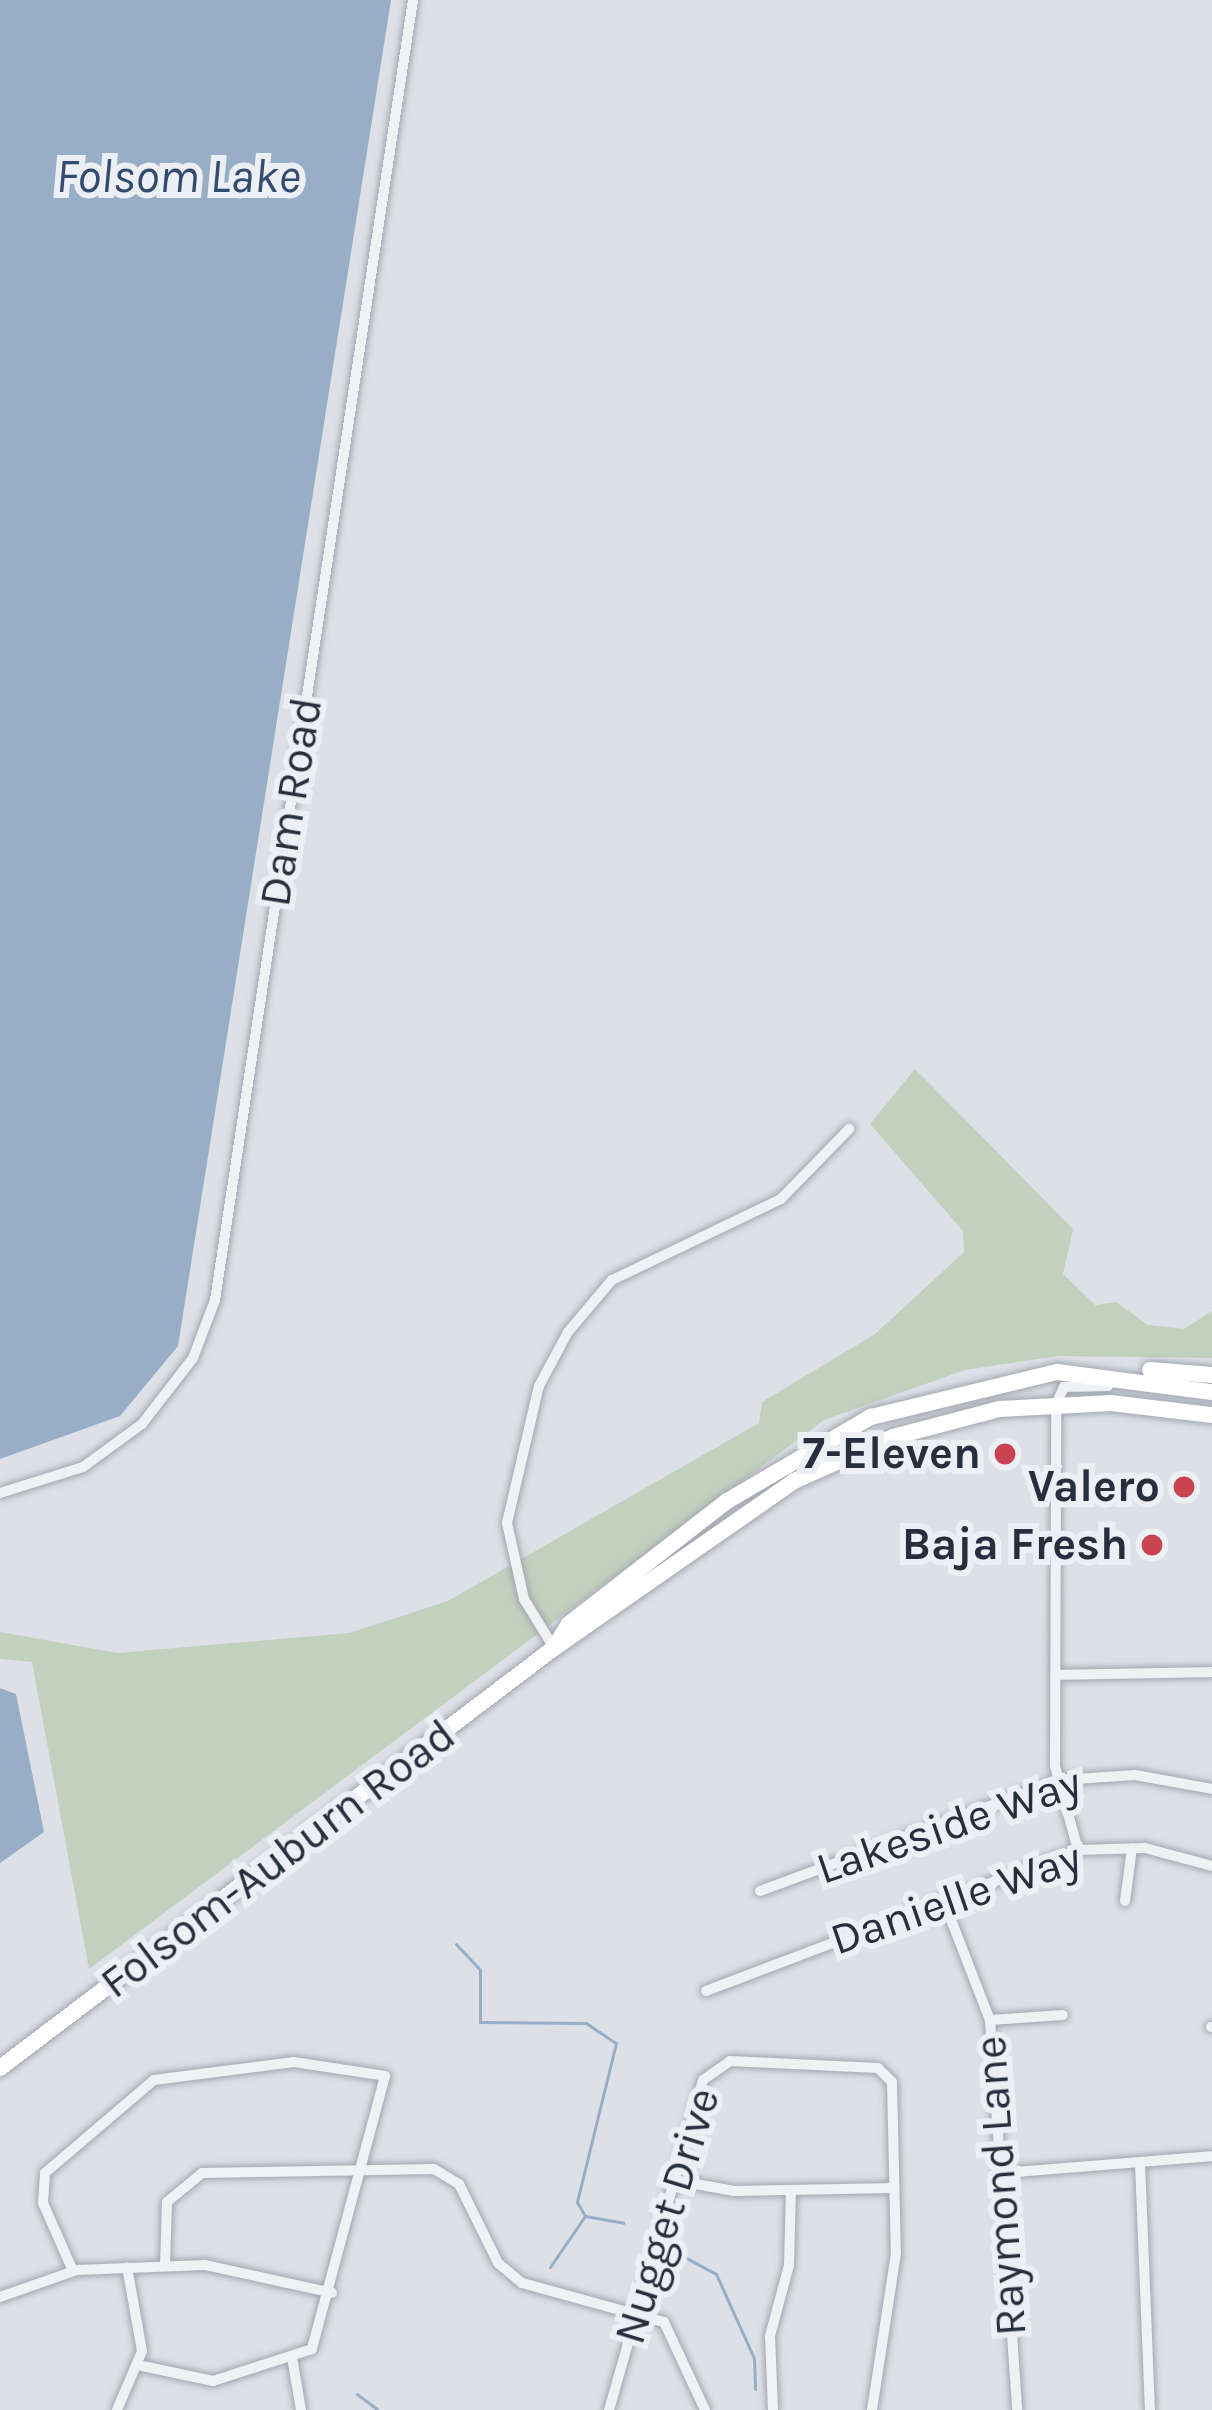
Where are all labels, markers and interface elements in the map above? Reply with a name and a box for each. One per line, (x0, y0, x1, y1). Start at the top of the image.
water label: Folsom Lake (55, 148, 301, 206)
street label: Dam Road (248, 694, 334, 910)
place label: 7-Eleven (803, 1427, 981, 1481)
marker: 7-Eleven (992, 1441, 1018, 1467)
place label: Valero (1028, 1460, 1160, 1514)
marker: Valero (1171, 1474, 1197, 1500)
place label: Baja Fresh (902, 1518, 1128, 1572)
marker: Baja Fresh (1139, 1532, 1165, 1558)
street label: Folsom-Auburn Road (90, 1708, 466, 2010)
street label: Lakeside Way (810, 1755, 1088, 1897)
street label: Danielle Way (824, 1831, 1088, 1967)
street label: Raymond Lane (964, 2034, 1038, 2338)
street label: Nugget Drive (602, 2082, 732, 2350)

